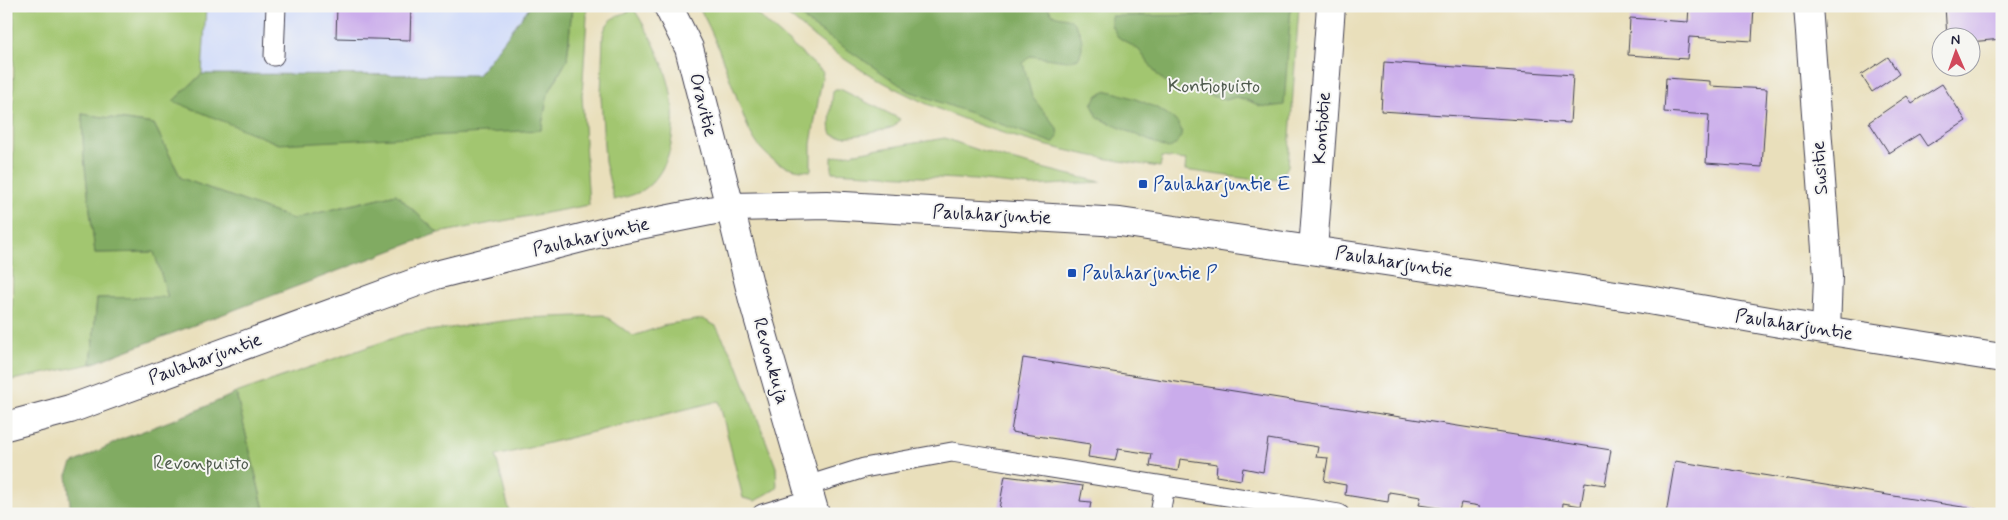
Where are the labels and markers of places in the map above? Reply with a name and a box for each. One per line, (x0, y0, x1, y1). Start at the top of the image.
place label: Paulaharjuntie E (1153, 172, 1291, 198)
marker: Paulaharjuntie E (1137, 178, 1149, 190)
place label: Paulaharjuntie P (1082, 261, 1218, 287)
marker: Paulaharjuntie P (1066, 267, 1078, 279)

